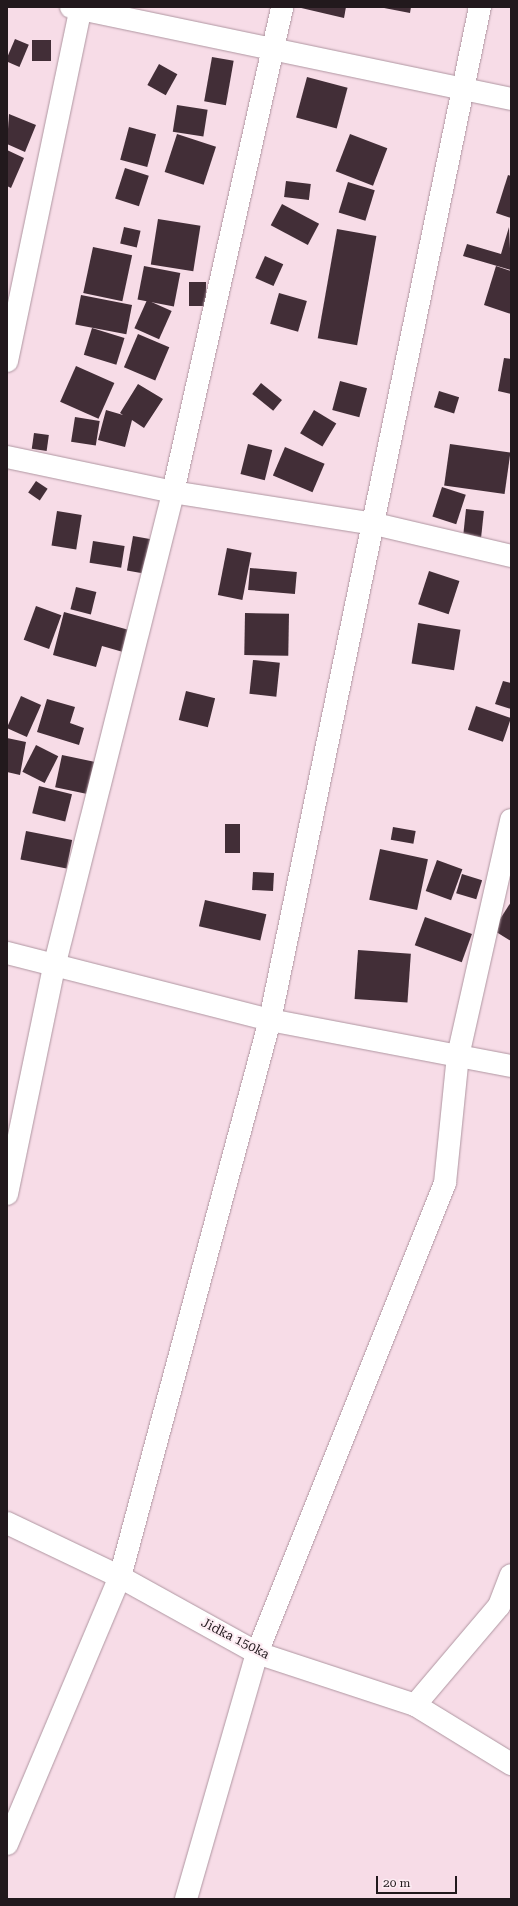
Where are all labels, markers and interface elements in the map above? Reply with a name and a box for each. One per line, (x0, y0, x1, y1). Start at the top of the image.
street label: Jidka 150ka (198, 1615, 272, 1663)
scale bar (378, 1868, 459, 1894)
text: 20 m (383, 1876, 410, 1890)

